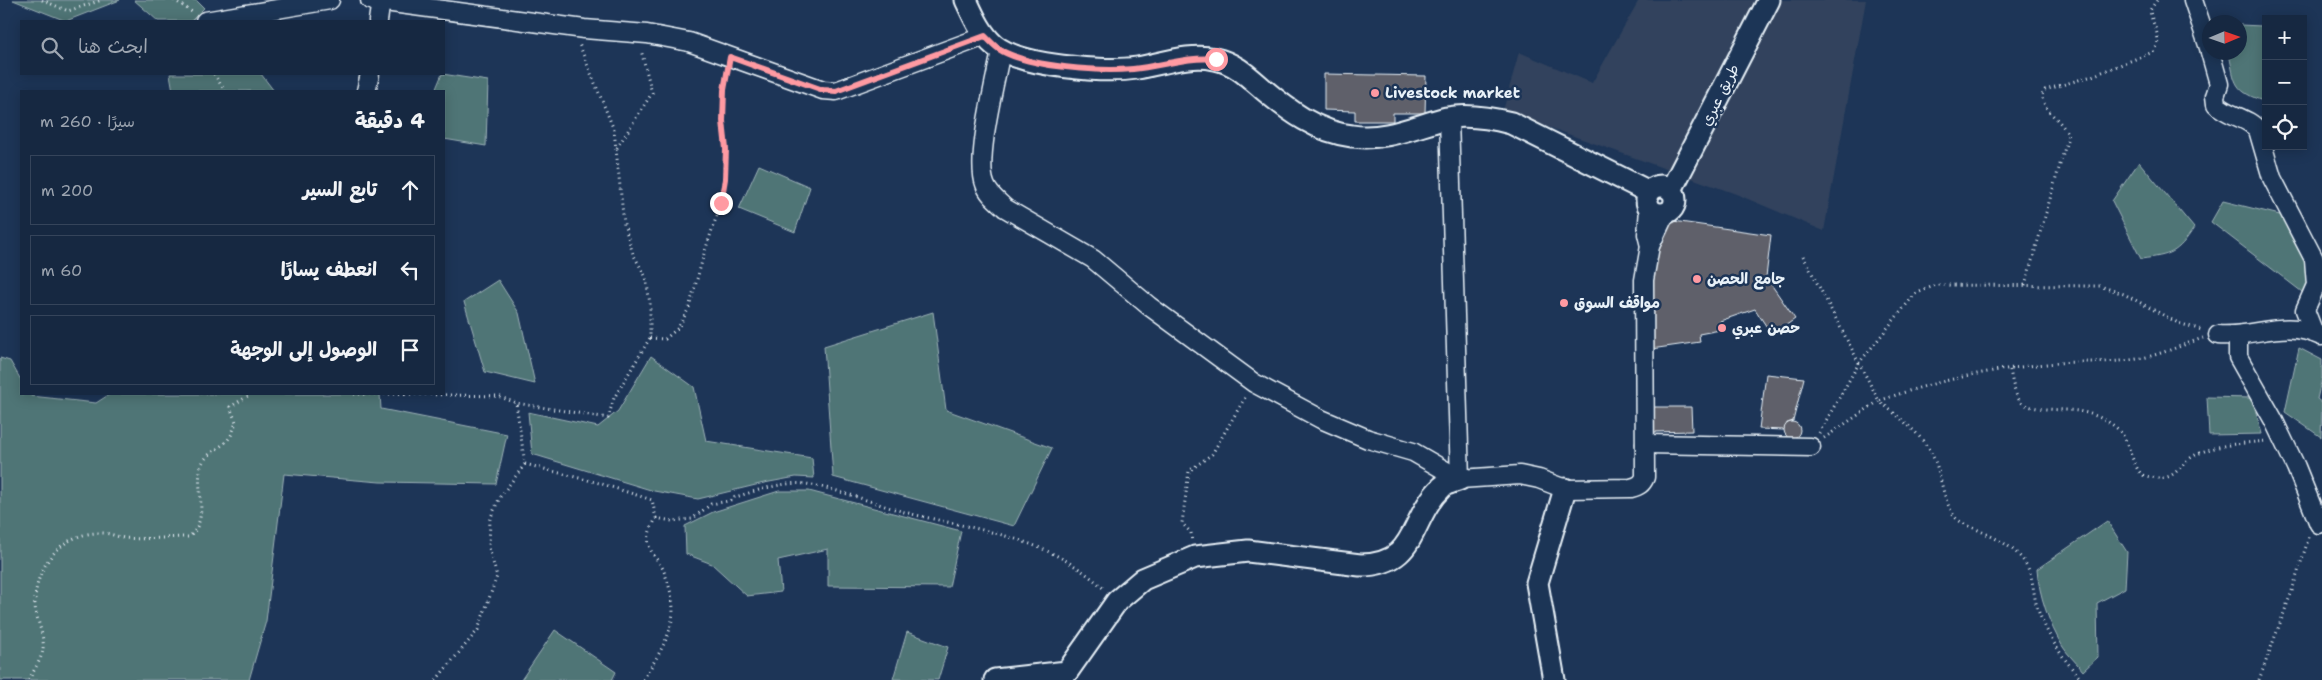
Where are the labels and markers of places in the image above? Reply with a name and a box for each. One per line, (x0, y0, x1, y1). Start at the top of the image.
place label: Livestock market (1385, 83, 1520, 103)
marker: Livestock market (1369, 87, 1381, 99)
place label: جامع الحصن (1707, 269, 1785, 290)
marker: جامع الحصن (1691, 273, 1703, 285)
place label: مواقف السوق (1574, 293, 1660, 313)
marker: مواقف السوق (1558, 297, 1570, 309)
place label: حصن عبري (1732, 318, 1800, 340)
marker: حصن عبري (1716, 322, 1728, 334)

